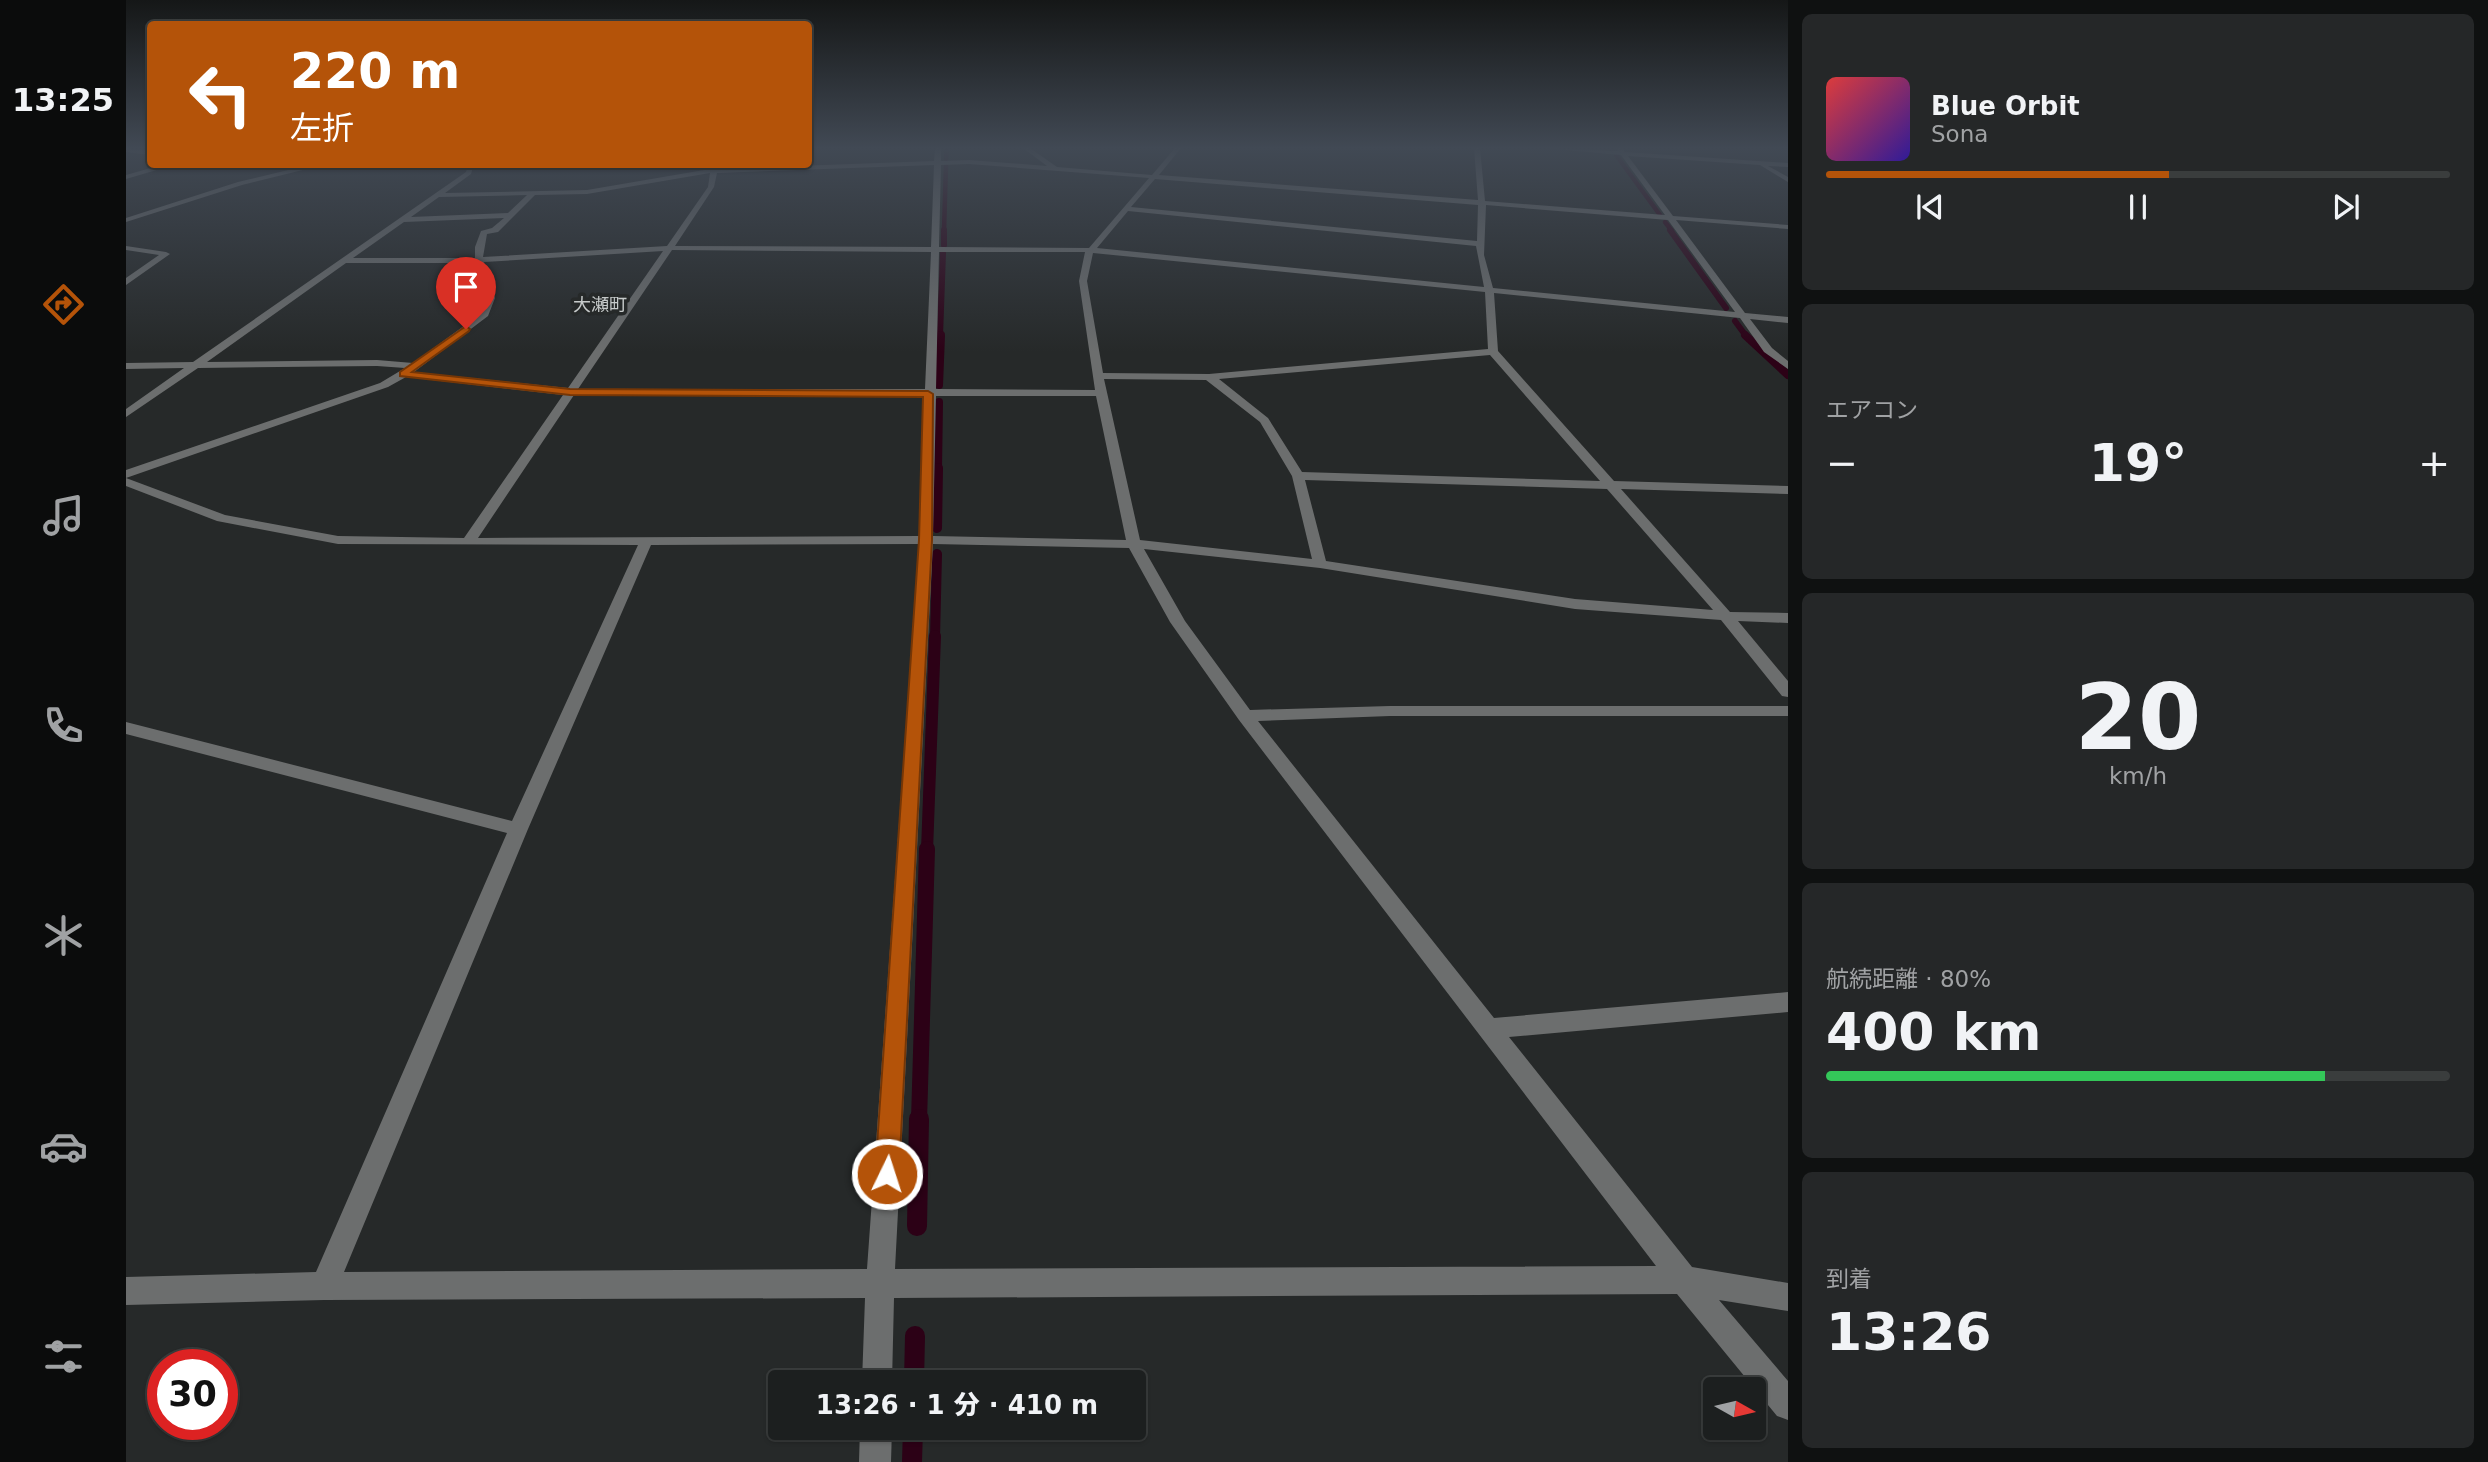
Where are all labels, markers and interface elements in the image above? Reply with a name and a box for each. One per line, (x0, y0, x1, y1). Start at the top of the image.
text: 220 m (290, 43, 460, 100)
icon: left (175, 49, 266, 140)
text: 13:25 (12, 81, 114, 119)
text: Blue Orbit (1931, 91, 2080, 121)
text: 左折 (290, 109, 354, 147)
text: Sona (1931, 121, 1988, 147)
icon: previous (1911, 188, 1949, 226)
icon: pause (2119, 188, 2157, 226)
icon: next (2327, 188, 2365, 226)
pin (436, 257, 496, 329)
icon: arrive (447, 268, 485, 306)
icon: directions (39, 280, 88, 329)
district label: 大瀬町 (573, 294, 627, 315)
text: エアコン (1826, 397, 1918, 423)
text: 19° (2089, 433, 2187, 493)
text: − (1826, 441, 1858, 485)
text: + (2418, 441, 2450, 485)
icon: music (39, 491, 88, 540)
text: 20 (2075, 665, 2201, 770)
icon: phone (39, 701, 88, 750)
text: km/h (2109, 763, 2167, 789)
icon: climate (39, 911, 88, 960)
text: 航続距離 · 80% (1826, 966, 1991, 992)
text: 400 km (1826, 1002, 2041, 1062)
icon: car (39, 1122, 88, 1171)
position arrow (850, 1137, 924, 1211)
text: 到着 (1826, 1266, 1872, 1292)
text: 13:26 (1826, 1302, 1992, 1362)
icon: filters (39, 1332, 88, 1381)
speed limit sign: 30 (147, 1349, 238, 1440)
north arrow (1703, 1377, 1766, 1440)
map controls (1703, 1377, 1766, 1440)
text: 13:26 · 1 分 · 410 m (816, 1390, 1098, 1420)

